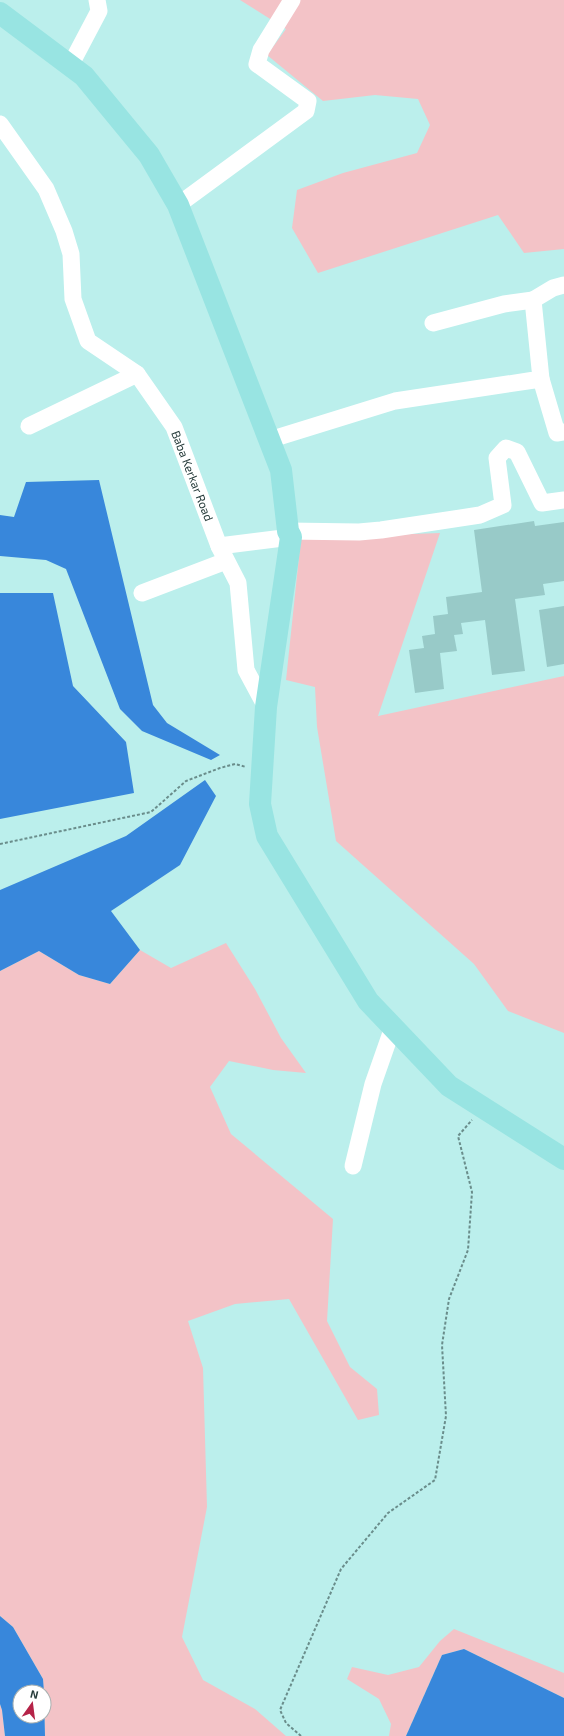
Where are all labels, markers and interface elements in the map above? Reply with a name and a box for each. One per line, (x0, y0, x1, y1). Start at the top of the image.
street label: Baba Kerkar Road (169, 428, 217, 523)
north arrow (12, 1684, 52, 1724)
text: N (29, 1687, 40, 1701)

